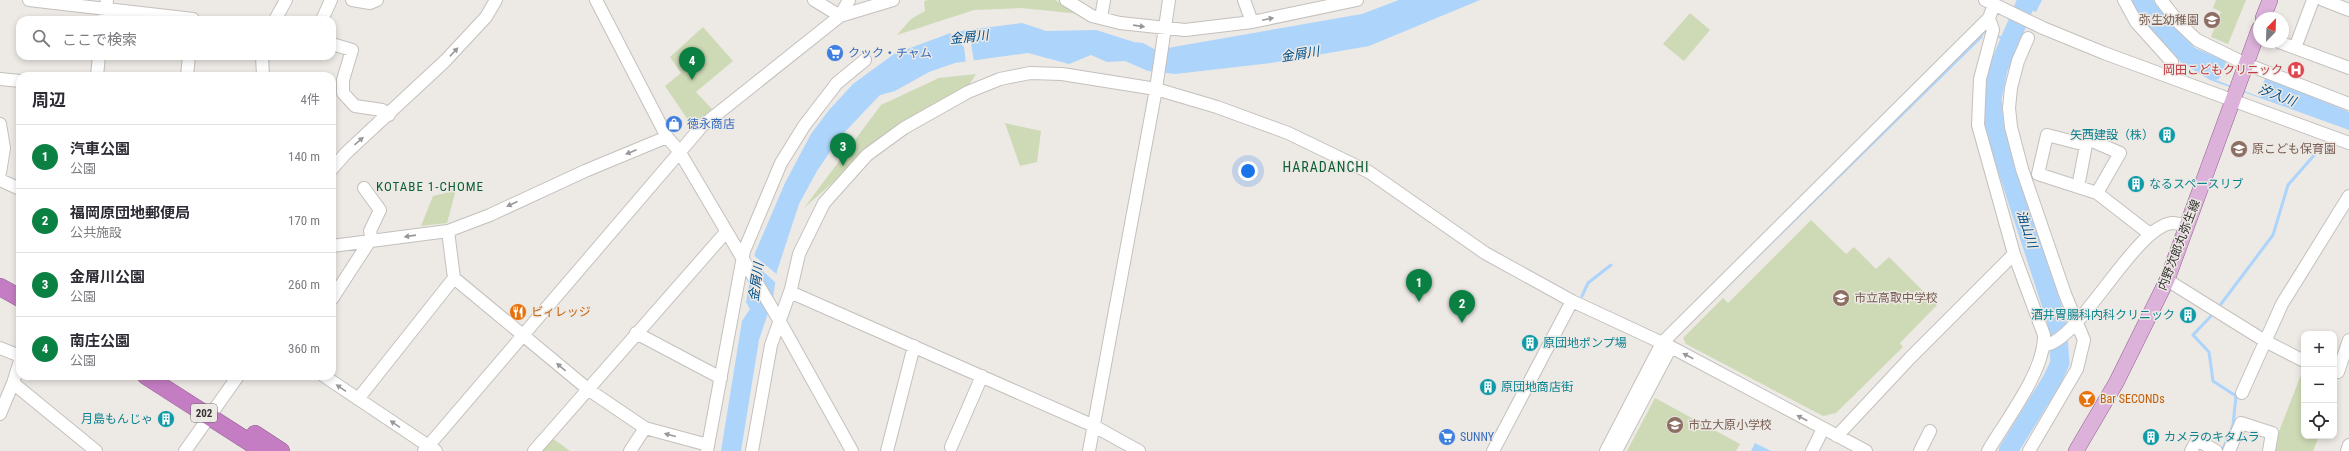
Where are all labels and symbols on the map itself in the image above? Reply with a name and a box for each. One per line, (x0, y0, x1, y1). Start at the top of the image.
school or university icon: 弥生幼稚園 (2202, 10, 2222, 30)
north arrow (2253, 12, 2289, 48)
place label: 弥生幼稚園 (2139, 13, 2199, 27)
one-way arrow (1262, 15, 1274, 21)
one-way arrow (1133, 23, 1146, 29)
water label: 金屑川 (949, 27, 991, 46)
supermarket icon: クック・チャム (825, 43, 845, 63)
water label: 金屑川 (1280, 43, 1322, 64)
place label: クック・チャム (848, 46, 932, 60)
one-way arrow (449, 47, 458, 57)
pin: 4 (679, 47, 705, 80)
hospital icon: 岡田こどもクリニック (2286, 60, 2306, 80)
place label: 岡田こどもクリニック (2163, 63, 2283, 77)
water label: 汐入川 (2256, 81, 2300, 110)
shop icon: 徳永商店 (664, 114, 684, 134)
place label: 徳永商店 (687, 117, 735, 131)
building icon: 矢西建設（株） (2157, 125, 2177, 145)
place label: 矢西建設（株） (2070, 128, 2154, 142)
pin: 3 (830, 133, 856, 166)
one-way arrow (354, 137, 364, 146)
school or university icon: 原こども保育園 (2229, 139, 2249, 159)
place label: 原こども保育園 (2252, 142, 2336, 156)
one-way arrow (625, 149, 637, 155)
district label: HARADANCHI (1282, 159, 1370, 175)
your location (1238, 161, 1258, 181)
building icon: なるスペースリブ (2126, 174, 2146, 194)
place label: なるスペースリブ (2149, 177, 2244, 191)
district label: KOTABE 1-CHOME (376, 179, 484, 194)
street label: 内野次郎丸弥生線 (2155, 198, 2203, 292)
one-way arrow (507, 201, 518, 207)
water label: 油山川 (2014, 208, 2041, 252)
one-way arrow (404, 233, 416, 239)
water label: 金屑川 (746, 260, 766, 302)
pin: 1 (1406, 269, 1432, 302)
school or university icon: 市立高取中学校 (1831, 288, 1851, 308)
pin: 2 (1449, 290, 1475, 323)
place label: 市立高取中学校 (1854, 291, 1938, 305)
restaurant icon: ビィレッジ (508, 302, 528, 322)
place label: ビィレッジ (531, 305, 591, 319)
building icon: 酒井胃腸科内科クリニック (2178, 305, 2198, 325)
place label: 酒井胃腸科内科クリニック (2031, 308, 2175, 322)
building icon: 原団地ポンプ場 (1520, 333, 1540, 353)
place label: 原団地ポンプ場 (1543, 336, 1627, 350)
one-way arrow (1682, 353, 1693, 359)
one-way arrow (556, 362, 567, 371)
building icon: 原団地商店街 (1478, 377, 1498, 397)
place label: 原団地商店街 (1501, 380, 1573, 394)
one-way arrow (335, 384, 347, 391)
bar icon: Bar SECONDs (2077, 389, 2097, 409)
place label: Bar SECONDs (2100, 392, 2165, 406)
road number: 202 (191, 404, 217, 422)
building icon: 月島もんじゃ (156, 409, 176, 429)
place label: 月島もんじゃ (81, 412, 153, 426)
one-way arrow (1796, 414, 1808, 421)
school or university icon: 市立大原小学校 (1665, 415, 1685, 435)
place label: 市立大原小学校 (1688, 418, 1772, 432)
one-way arrow (390, 420, 401, 428)
supermarket icon: SUNNY (1437, 427, 1457, 447)
building icon: カメラのキタムラ (2141, 427, 2161, 447)
place label: SUNNY (1460, 430, 1495, 444)
place label: カメラのキタムラ (2164, 430, 2259, 444)
one-way arrow (664, 432, 676, 438)

